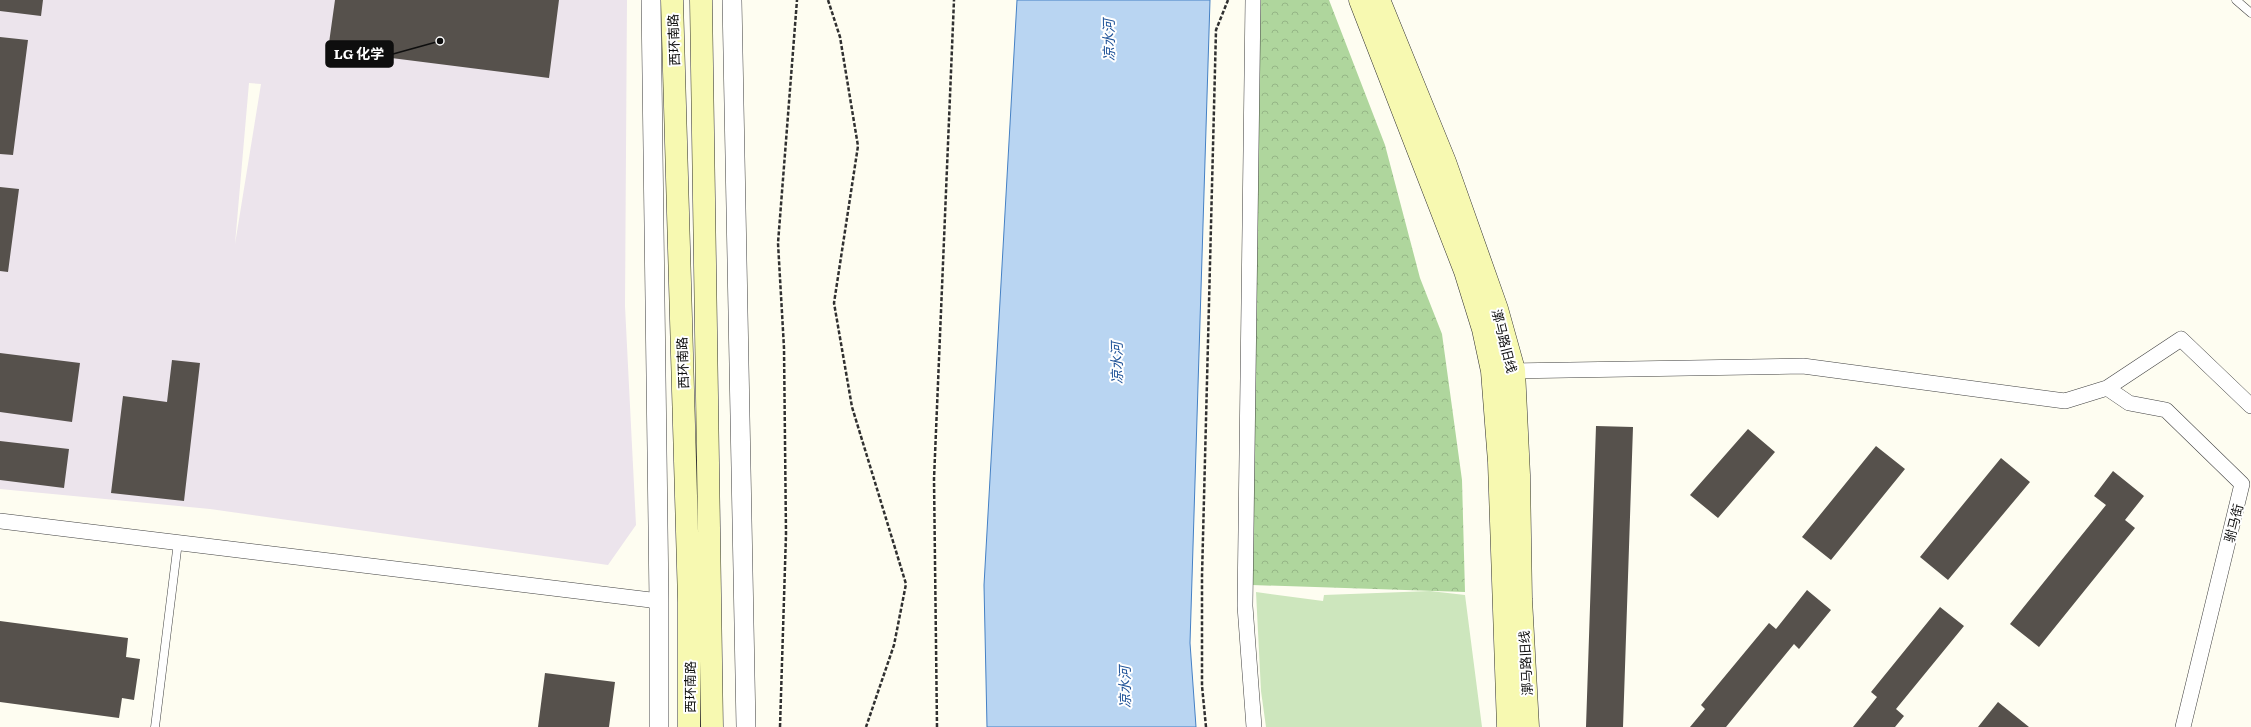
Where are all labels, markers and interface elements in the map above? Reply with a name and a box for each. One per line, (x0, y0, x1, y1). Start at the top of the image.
street label: 西环南路 (663, 14, 683, 66)
water label: 凉水河 (1098, 16, 1118, 61)
callout: LG 化学 (326, 41, 393, 67)
text: LG 化学 (334, 43, 384, 63)
street label: 漷马路旧线 (1488, 307, 1522, 375)
street label: 西环南路 (672, 337, 692, 389)
water label: 凉水河 (1106, 339, 1126, 384)
street label: 驸马街 (2219, 502, 2247, 544)
street label: 漷马路旧线 (1514, 630, 1536, 696)
street label: 西环南路 (680, 661, 699, 713)
water label: 凉水河 (1114, 663, 1134, 708)

